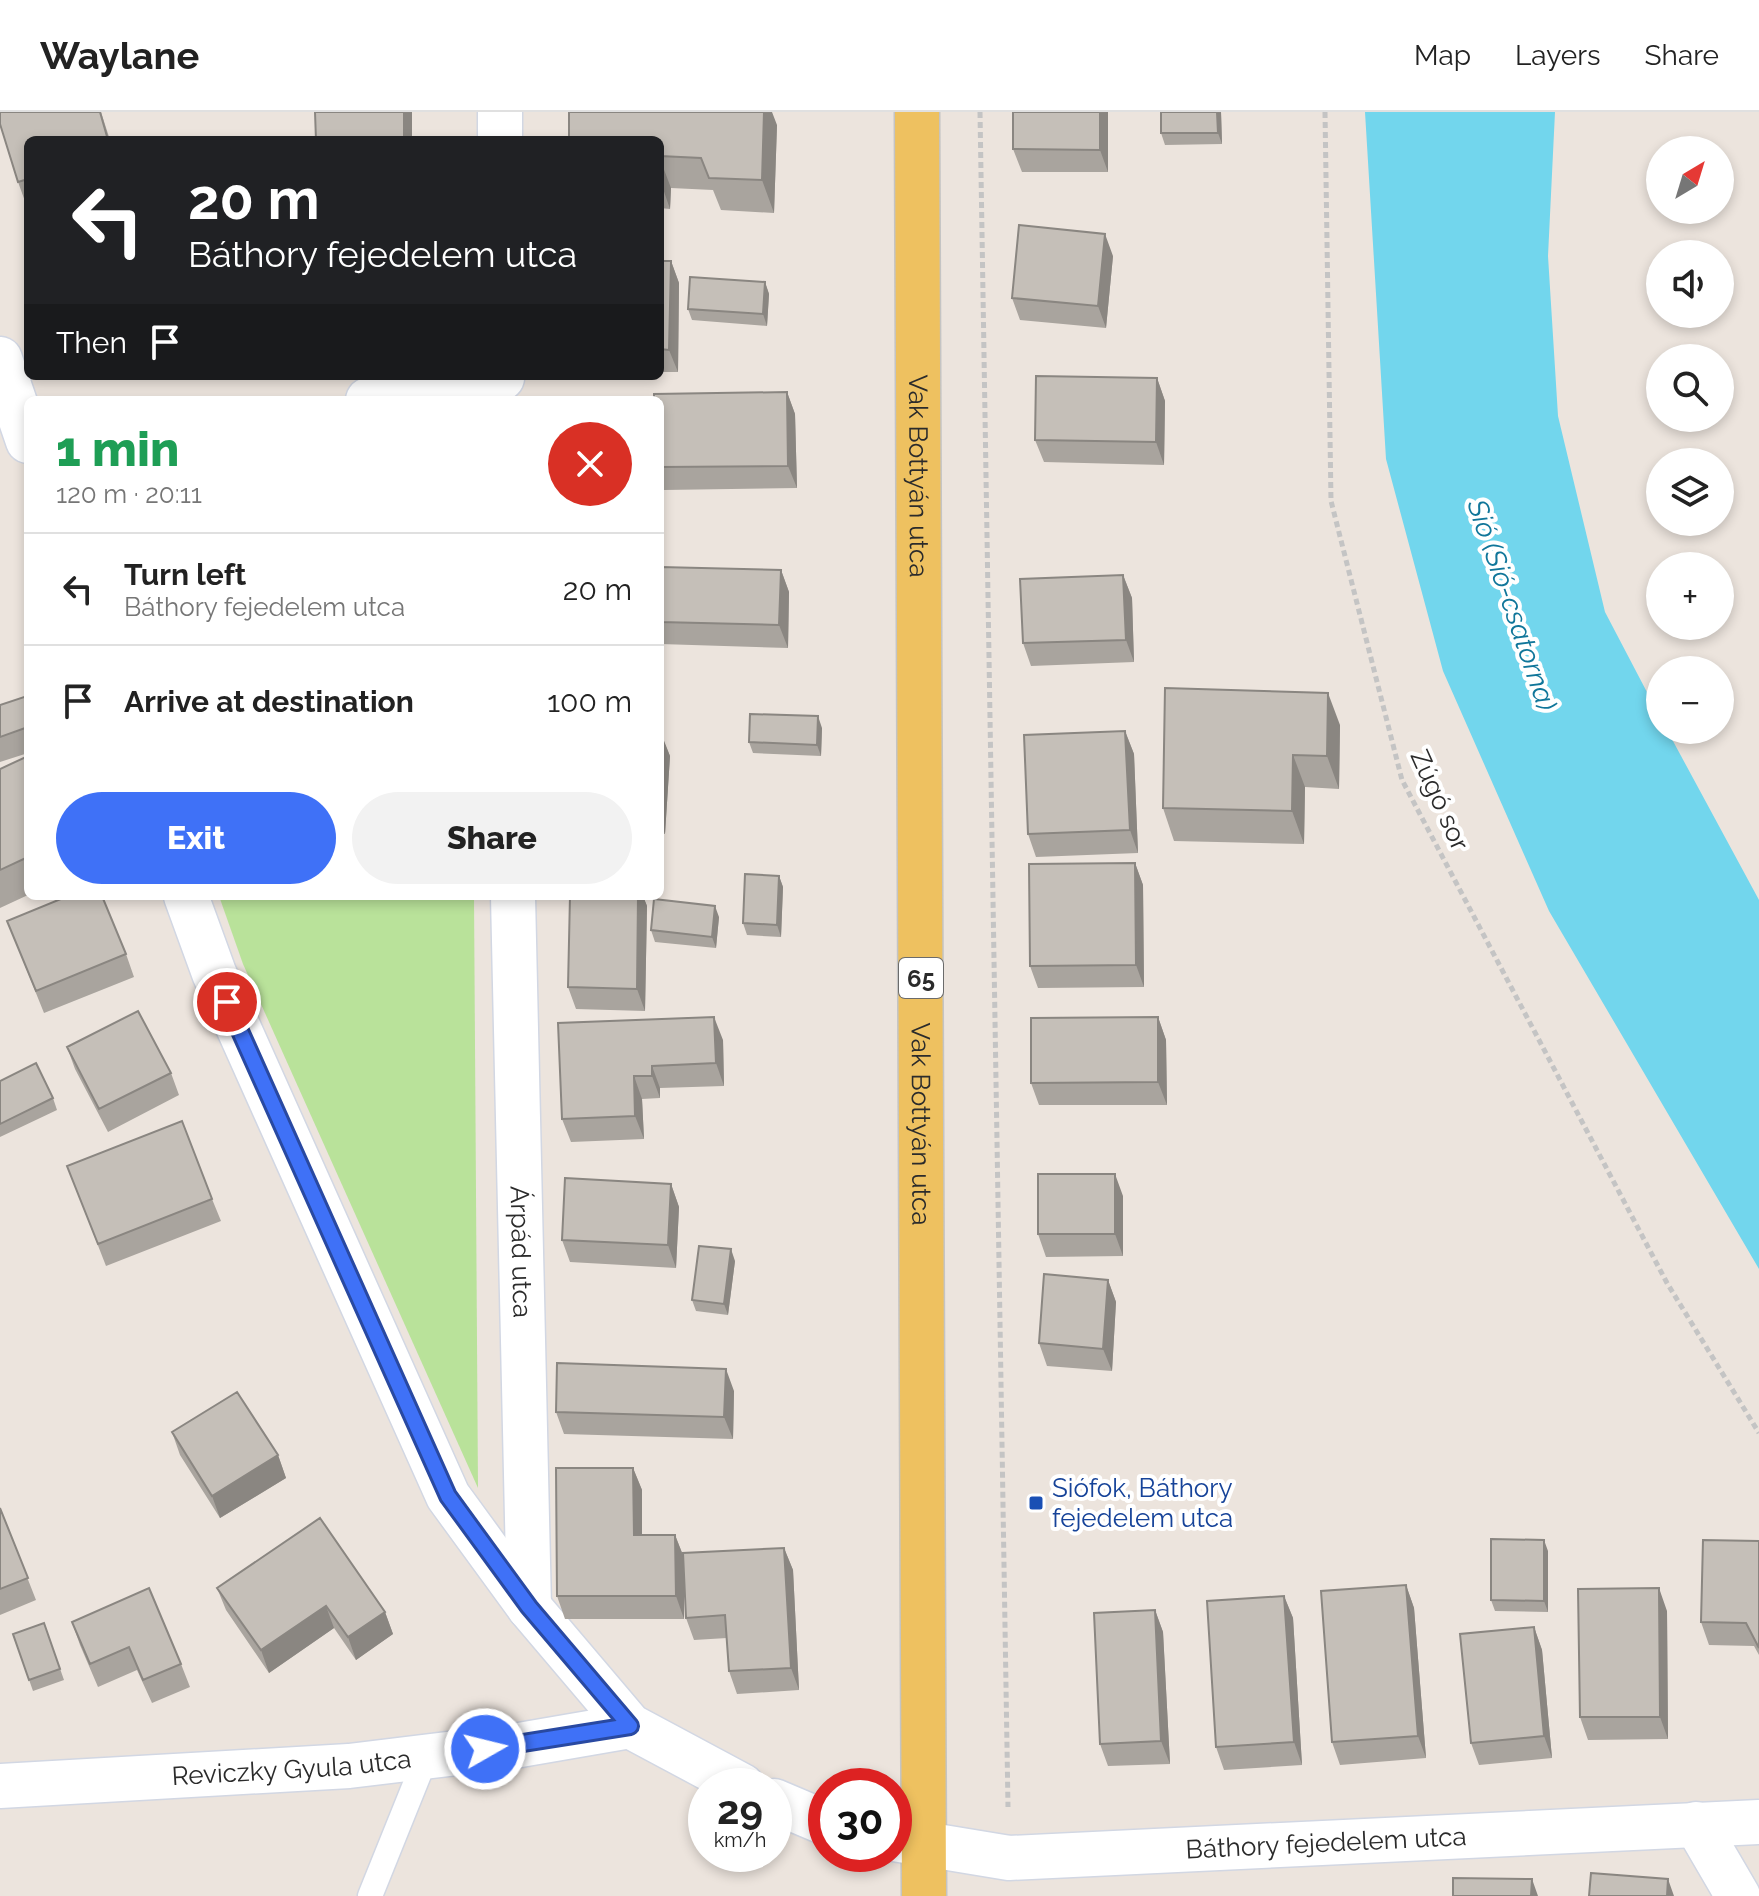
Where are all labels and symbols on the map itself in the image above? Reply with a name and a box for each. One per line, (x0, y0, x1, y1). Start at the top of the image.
north arrow (1646, 136, 1734, 224)
street label: Vak Bottyán utca (903, 374, 934, 578)
water label: Sió (Sió-csatorna) (1460, 494, 1564, 715)
street label: Zúgó sor (1405, 745, 1475, 855)
road number: 65 (899, 958, 943, 998)
pin (193, 968, 261, 1036)
street label: Vak Bottyán utca (906, 1022, 936, 1226)
street label: Árpád utca (505, 1186, 537, 1318)
place label: Siófok, Báthory fejedelem utca (1052, 1473, 1233, 1533)
marker: Siófok, Báthory fejedelem utca (1027, 1494, 1045, 1512)
position arrow (443, 1707, 527, 1791)
street label: Reviczky Gyula utca (171, 1744, 413, 1791)
speed limit sign: 30 (808, 1768, 912, 1872)
street label: Báthory fejedelem utca (1185, 1821, 1467, 1865)

